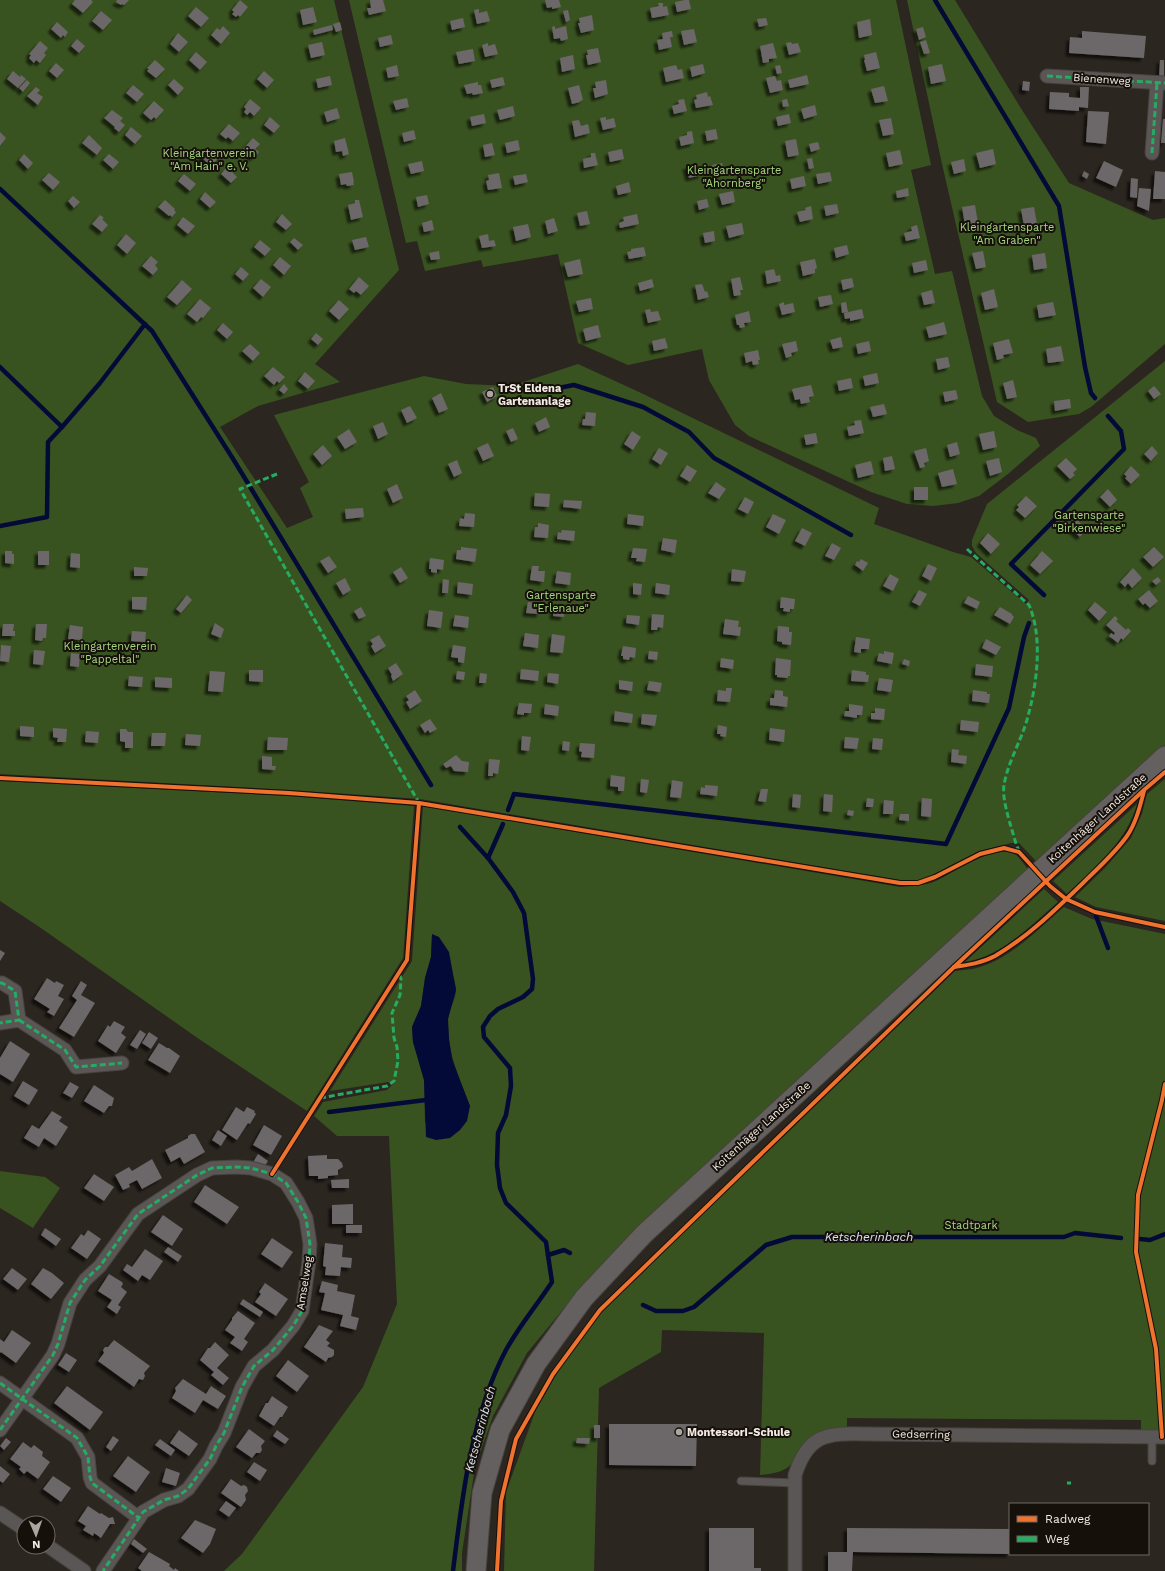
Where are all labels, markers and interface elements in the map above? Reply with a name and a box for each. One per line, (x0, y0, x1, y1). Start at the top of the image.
street label: Bienenweg (1073, 71, 1131, 88)
park label: Kleingartenverein "Am Hain" e. V. (163, 147, 255, 173)
park label: Kleingartensparte "Ahornberg" (687, 164, 781, 190)
park label: Kleingartensparte "Am Graben" (960, 221, 1054, 247)
place label: TrSt Eldena Gartenanlage (498, 382, 571, 408)
marker: TrSt Eldena Gartenanlage (485, 389, 495, 399)
park label: Gartensparte "Birkenwiese" (1052, 509, 1126, 535)
park label: Gartensparte "Erlenaue" (526, 589, 596, 615)
park label: Kleingartenverein "Pappeltal" (64, 640, 156, 666)
street label: Koitenhäger Landstraße (1045, 771, 1149, 866)
street label: Koitenhäger Landstraße (709, 1079, 813, 1174)
park label: Stadtpark (944, 1219, 998, 1232)
water label: Ketscherinbach (825, 1230, 913, 1244)
street label: Amselweg (294, 1255, 315, 1311)
water label: Ketscherinbach (462, 1384, 498, 1474)
place label: Montessori-Schule (687, 1426, 790, 1439)
marker: Montessori-Schule (674, 1427, 684, 1437)
street label: Gedserring (892, 1427, 950, 1442)
legend (1009, 1503, 1149, 1555)
text: Radweg (1045, 1512, 1091, 1526)
north arrow (16, 1515, 56, 1555)
text: Weg (1045, 1532, 1070, 1546)
text: N (32, 1538, 41, 1551)

